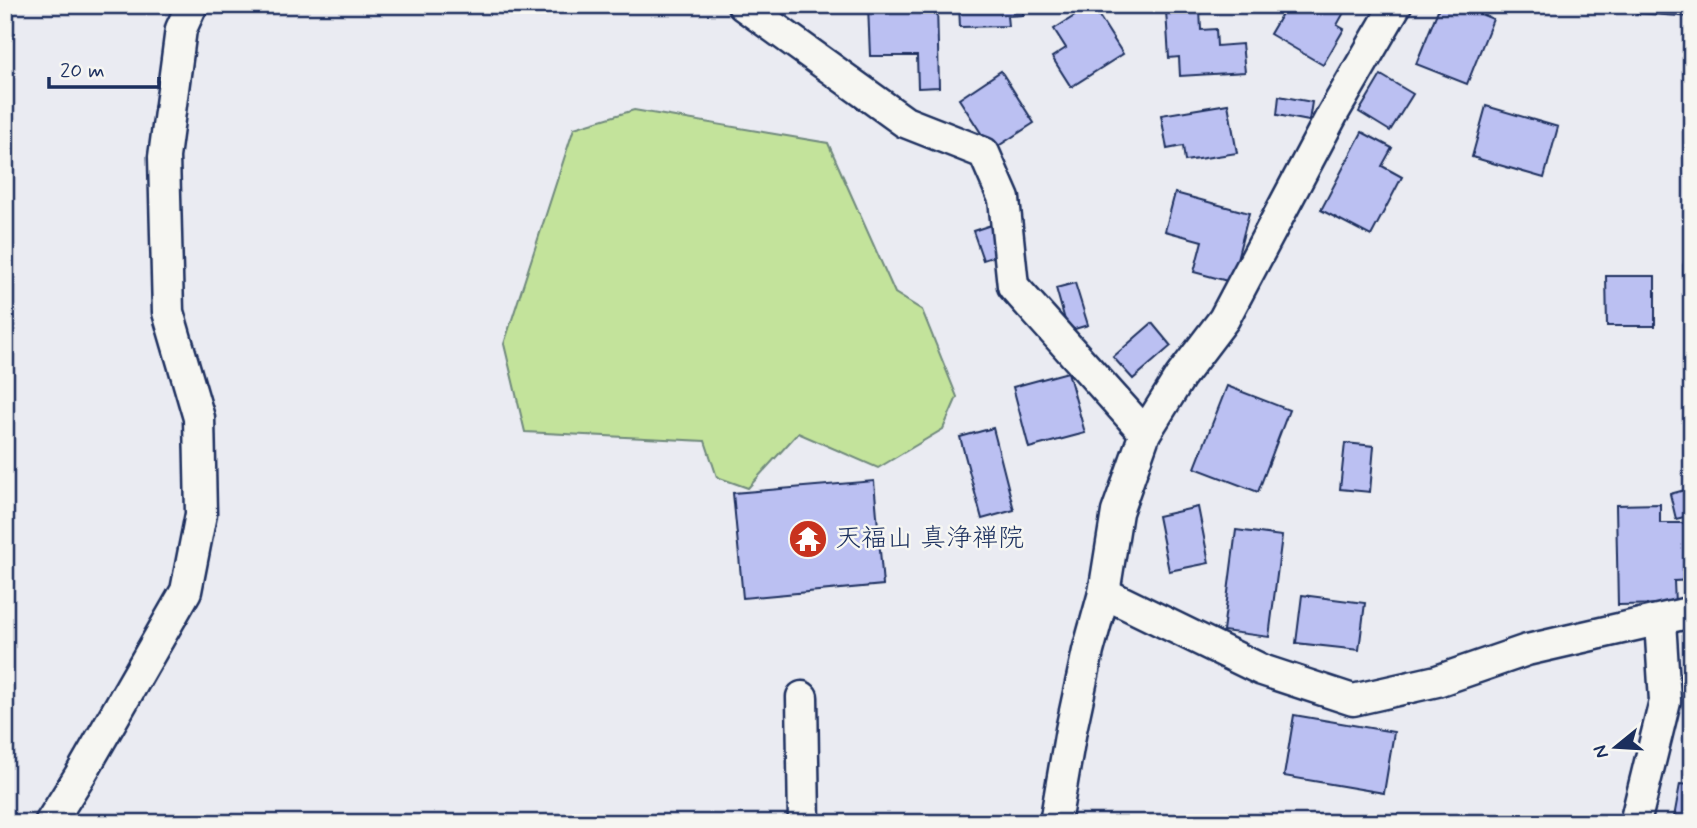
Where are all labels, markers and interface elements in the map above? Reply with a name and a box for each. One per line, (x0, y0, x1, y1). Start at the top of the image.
scale bar (49, 46, 159, 90)
text: 20 m (60, 57, 105, 85)
temple icon: 天福山 真浄禅院 (787, 518, 829, 560)
place label: 天福山 真浄禅院 (835, 522, 1024, 556)
north arrow (1582, 712, 1652, 782)
text: N (1587, 742, 1615, 762)

